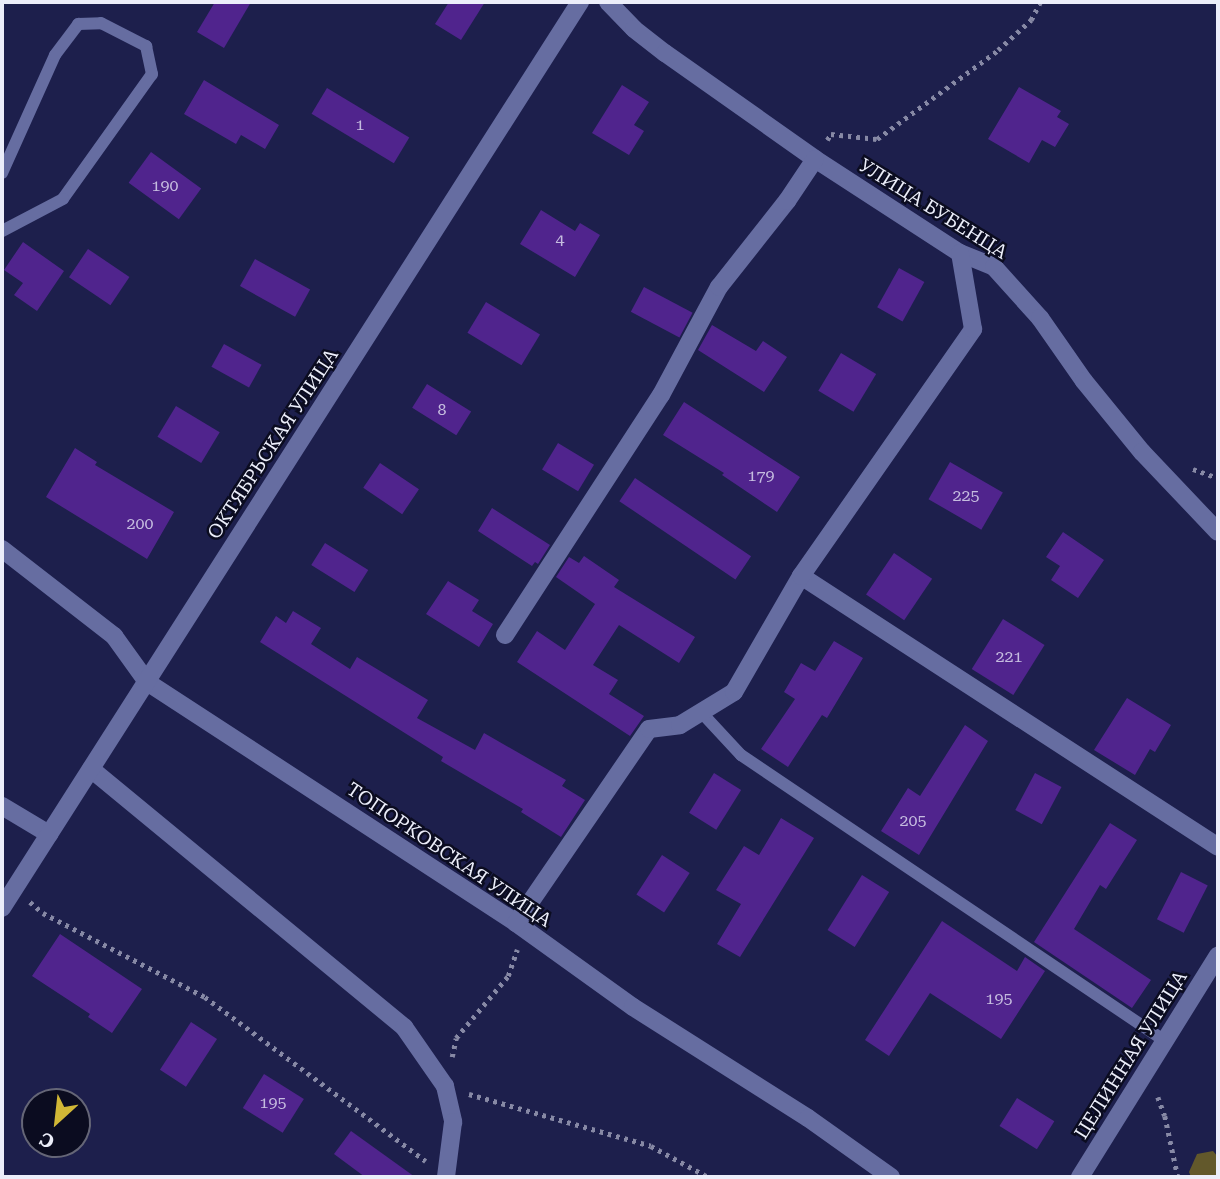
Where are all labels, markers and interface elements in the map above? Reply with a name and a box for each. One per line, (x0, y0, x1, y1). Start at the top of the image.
house number: 1 (356, 115, 364, 135)
street label: УЛИЦА БУБЕНЦА (854, 154, 1012, 264)
house number: 190 (152, 176, 178, 196)
house number: 4 (556, 230, 564, 250)
street label: ОКТЯБРЬСКАЯ УЛИЦА (203, 345, 343, 543)
house number: 8 (438, 400, 446, 420)
house number: 179 (748, 466, 774, 486)
house number: 225 (953, 486, 979, 506)
house number: 200 (127, 514, 153, 534)
house number: 221 (996, 647, 1022, 667)
street label: ТОПОРКОВСКАЯ УЛИЦА (342, 778, 556, 932)
house number: 205 (900, 811, 926, 831)
street label: ЦЕЛИННАЯ УЛИЦА (1070, 967, 1192, 1143)
house number: 195 (986, 989, 1012, 1009)
north arrow (21, 1088, 91, 1158)
house number: 195 (260, 1093, 286, 1113)
text: С (36, 1127, 58, 1154)

